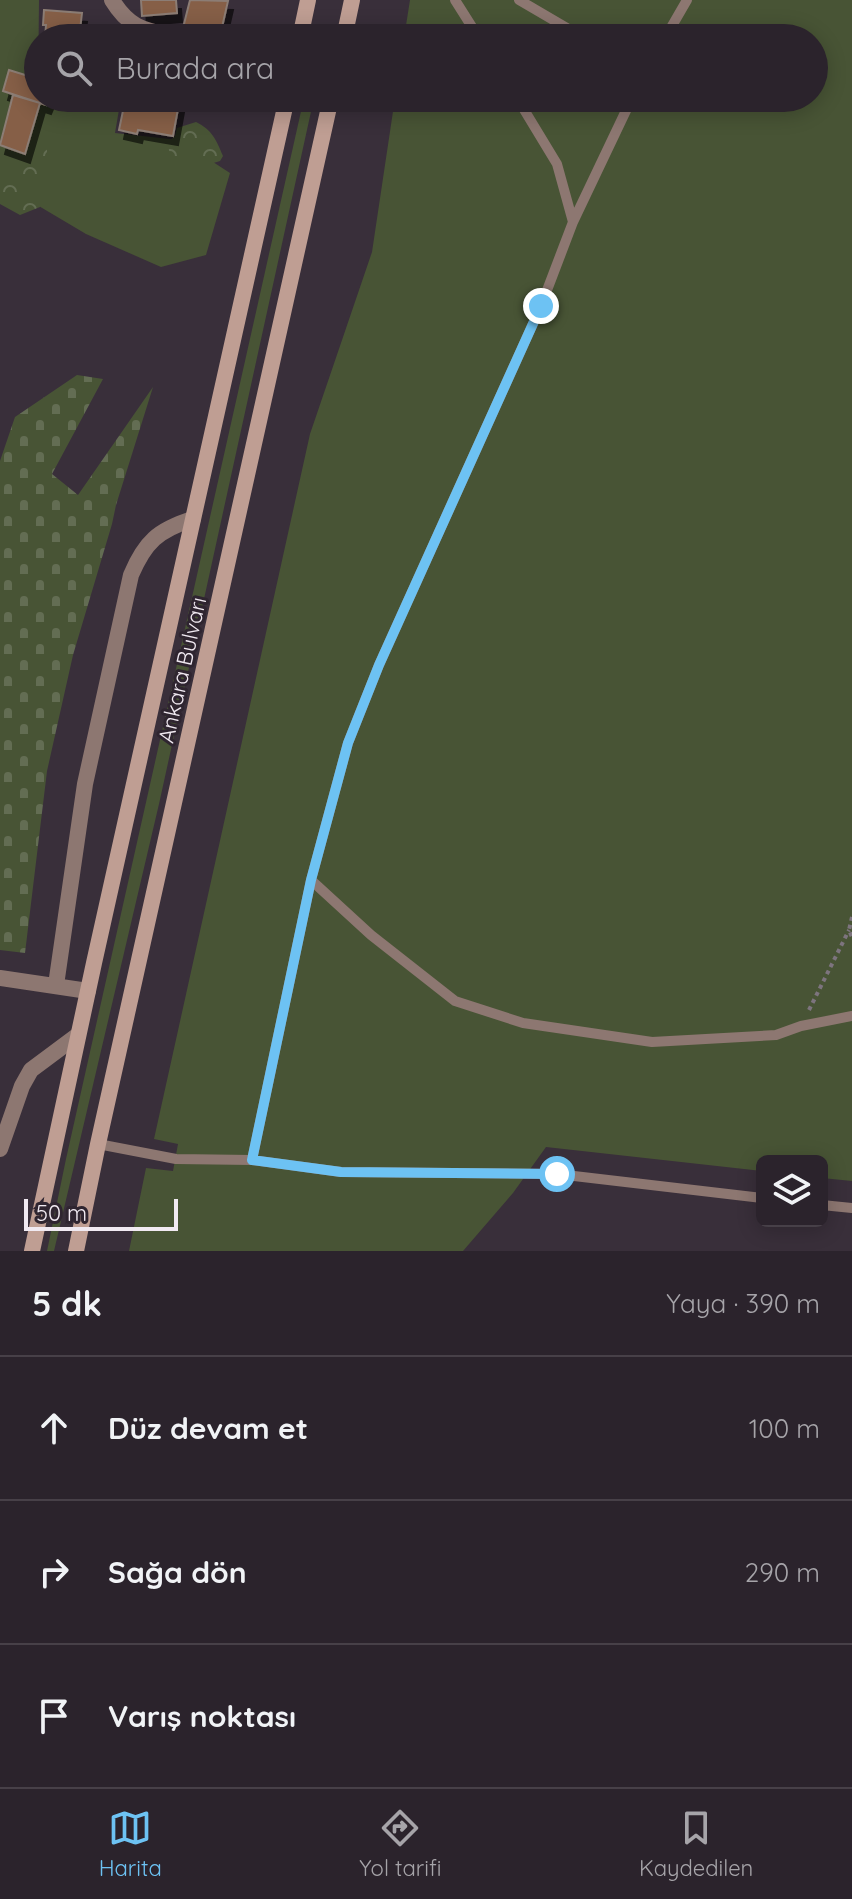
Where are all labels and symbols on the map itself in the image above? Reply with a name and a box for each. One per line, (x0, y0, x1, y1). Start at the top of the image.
route end (523, 288, 559, 324)
street label: Ankara Bulvarı (152, 594, 212, 746)
route start (539, 1156, 575, 1192)
scale bar (24, 1195, 178, 1231)

